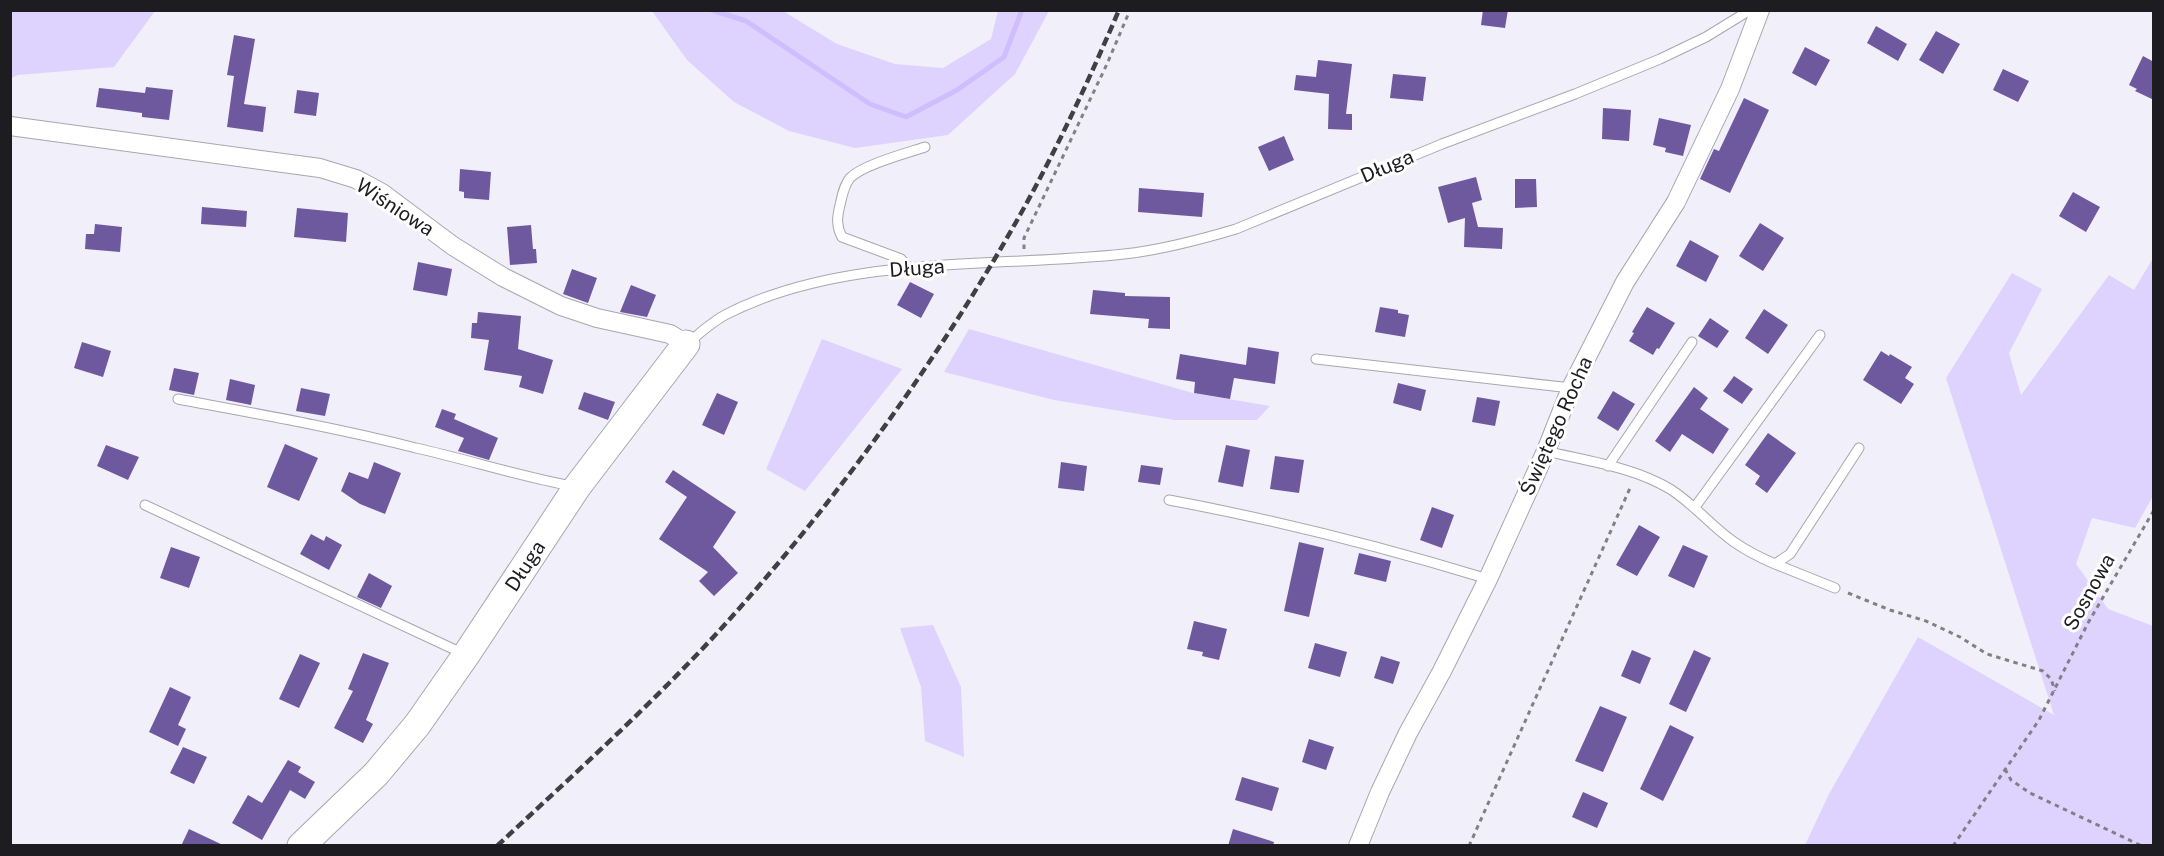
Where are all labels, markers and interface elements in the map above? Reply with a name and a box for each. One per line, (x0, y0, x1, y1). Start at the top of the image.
street label: Długa (1357, 144, 1417, 188)
street label: Wiśniowa (351, 173, 439, 241)
street label: Długa (889, 254, 945, 282)
street label: Świętego Rocha (1514, 352, 1597, 499)
street label: Długa (500, 536, 550, 596)
street label: Sosnowa (2058, 549, 2120, 635)

